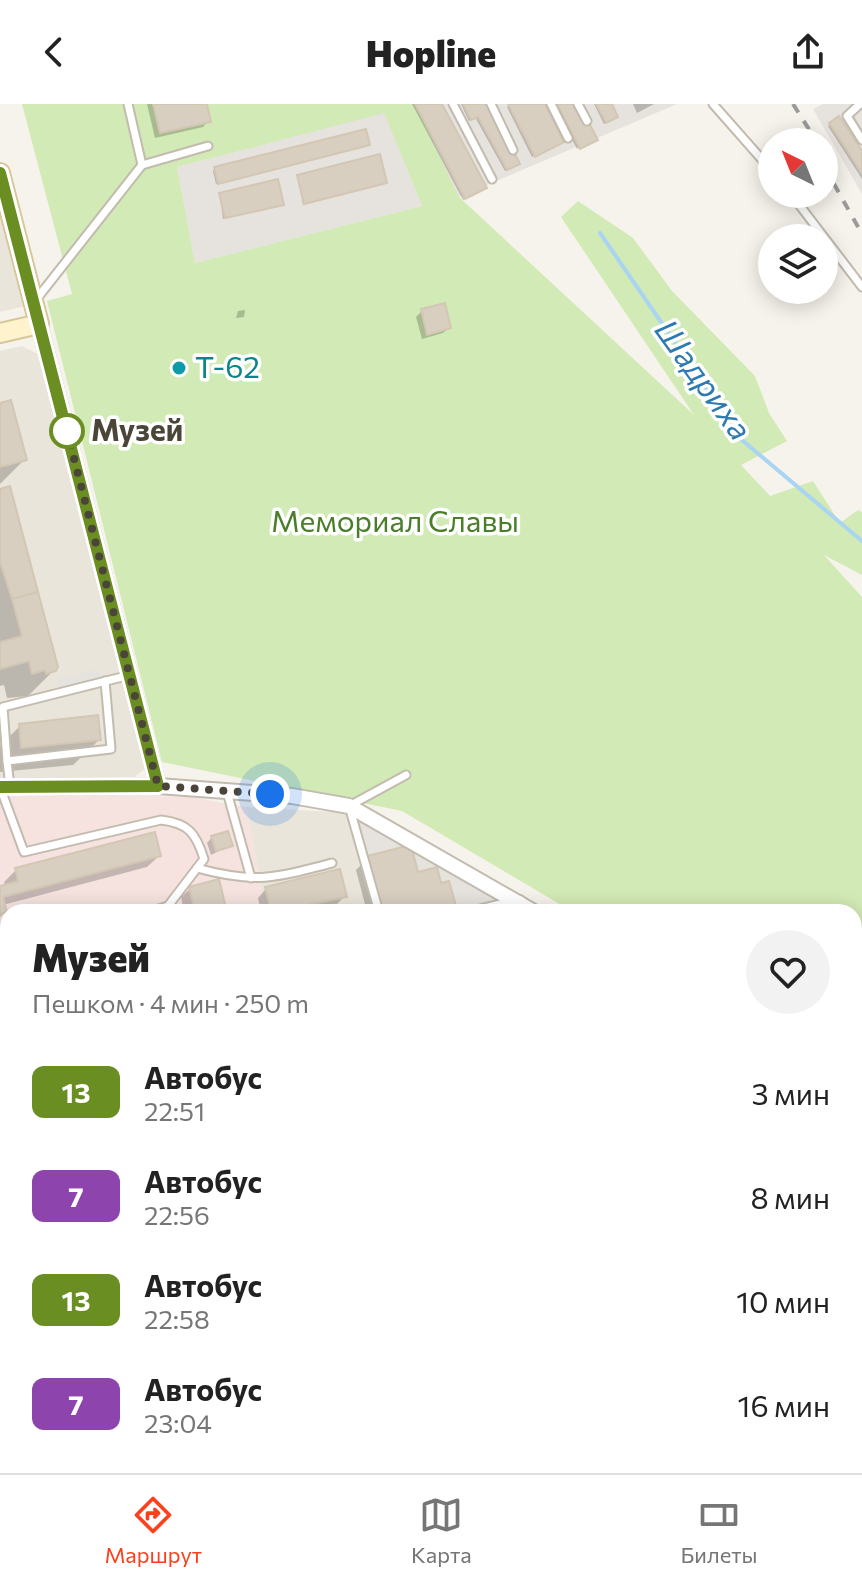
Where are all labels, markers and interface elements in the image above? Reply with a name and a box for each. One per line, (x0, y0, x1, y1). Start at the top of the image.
icon: back (32, 30, 76, 74)
text: Hopline (366, 30, 496, 74)
icon: share (786, 30, 830, 74)
north arrow (758, 128, 838, 208)
map controls (758, 128, 838, 304)
button: layers (758, 224, 838, 304)
water label: Шадриха (647, 311, 762, 447)
place label: Т-62 (195, 347, 260, 384)
marker: Т-62 (170, 359, 188, 377)
place label: Музей (91, 410, 183, 447)
marker: Музей (50, 414, 84, 448)
park label: Мемориал Славы (271, 501, 519, 538)
your location (250, 774, 290, 814)
button: heart (746, 930, 830, 1014)
text: Музей (32, 933, 150, 980)
text: Пешком · 4 мин · 250 m (32, 987, 309, 1018)
text: Автобус (144, 1058, 262, 1095)
text: 3 мин (751, 1074, 830, 1111)
text: 13 (62, 1075, 90, 1109)
text: 22:51 (144, 1095, 205, 1126)
text: Автобус (144, 1162, 262, 1199)
text: 8 мин (750, 1178, 830, 1215)
text: 7 (68, 1179, 84, 1213)
text: 22:56 (144, 1199, 210, 1230)
text: Автобус (144, 1266, 262, 1303)
text: 10 мин (736, 1282, 830, 1319)
text: 13 (62, 1283, 90, 1317)
text: 22:58 (144, 1303, 210, 1334)
text: Автобус (144, 1370, 262, 1407)
text: 16 мин (738, 1386, 830, 1423)
text: 7 (68, 1387, 84, 1421)
text: 23:04 (144, 1407, 212, 1438)
tab: Маршрут (104, 1493, 202, 1568)
tab: Карта (411, 1493, 472, 1568)
tab: Билеты (681, 1493, 758, 1568)

